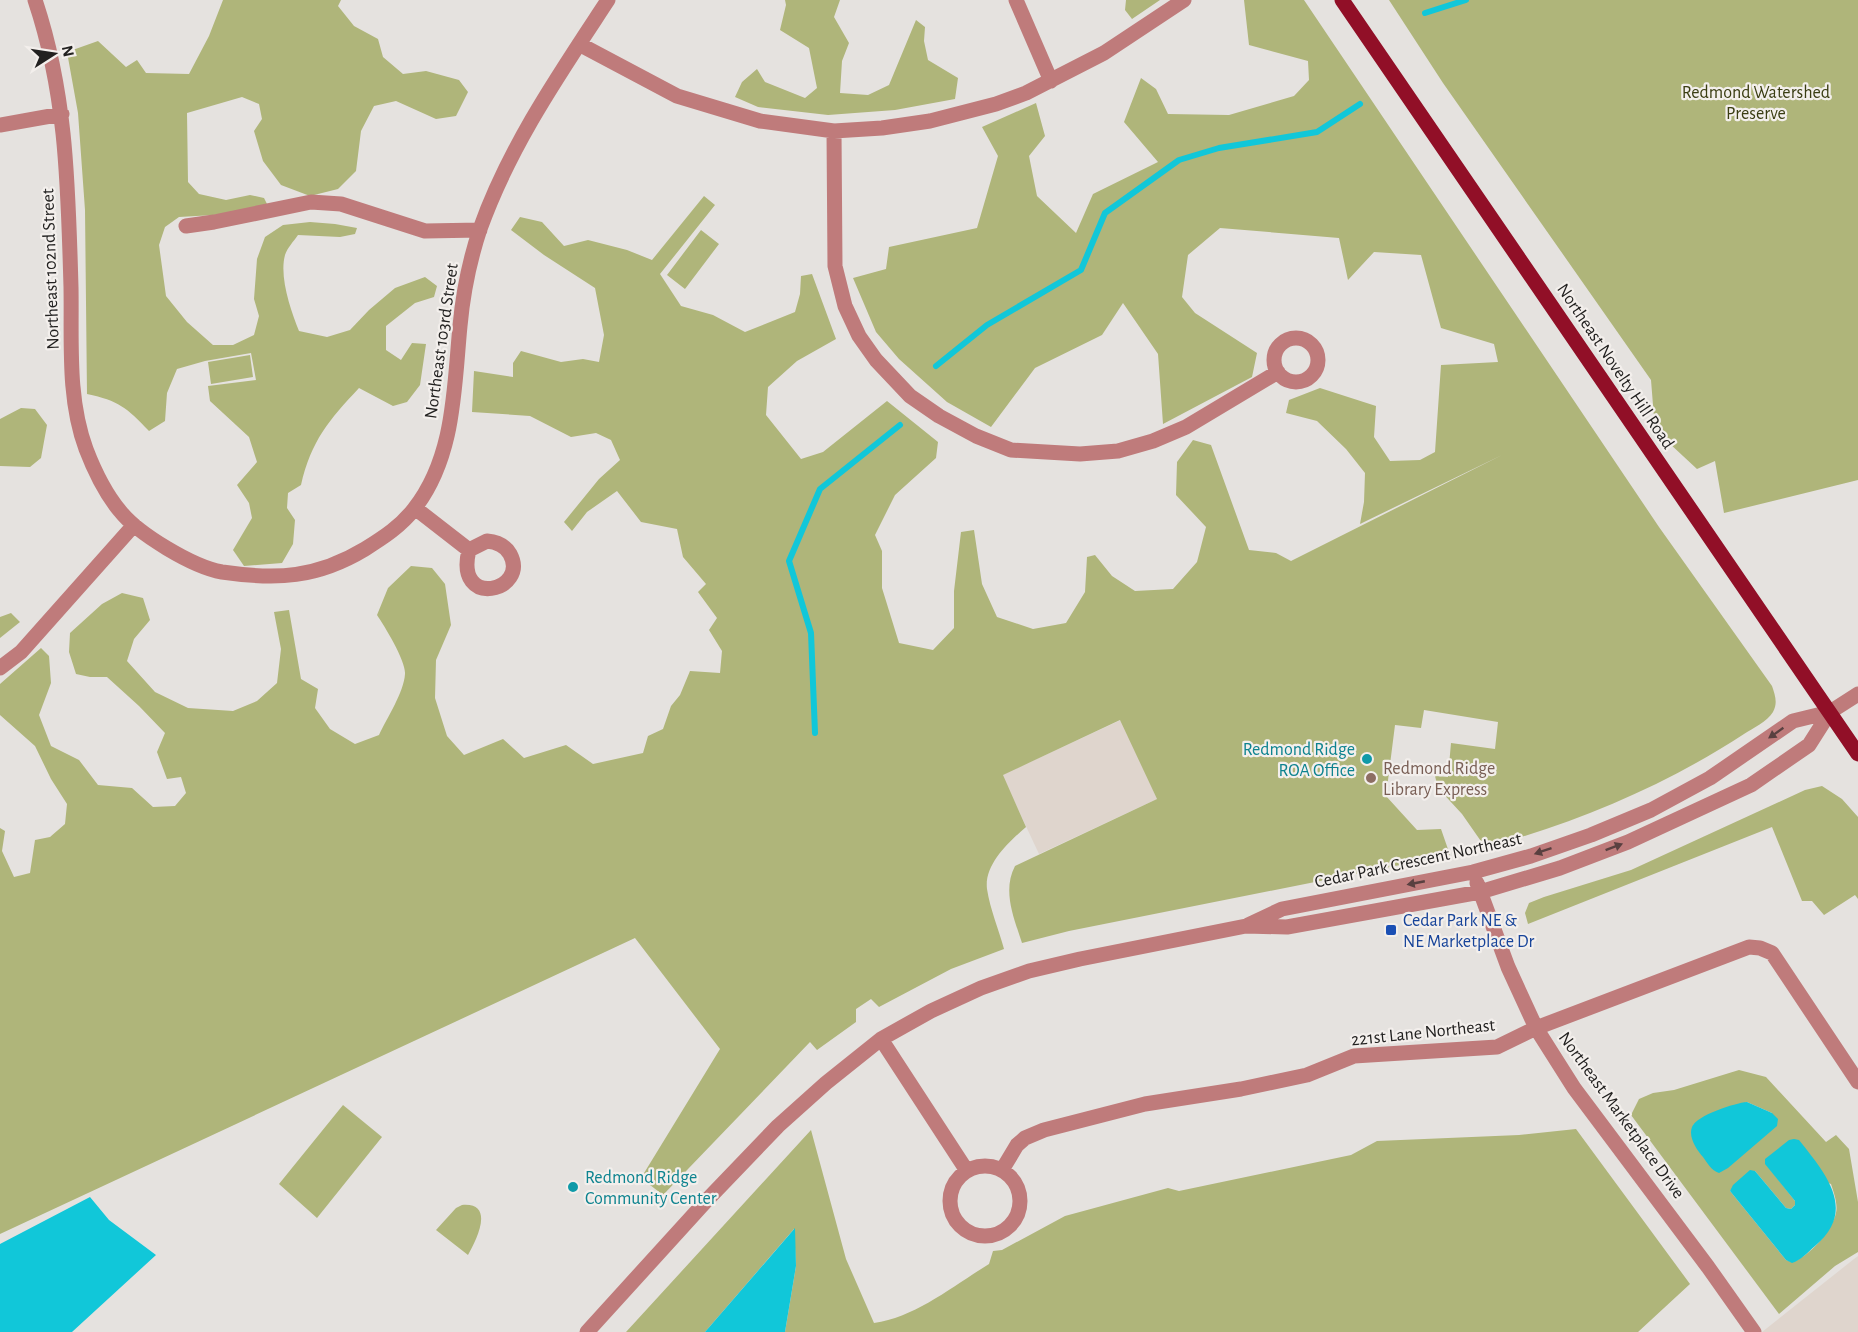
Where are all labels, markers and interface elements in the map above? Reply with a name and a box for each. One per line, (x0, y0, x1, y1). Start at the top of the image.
north arrow (24, 24, 84, 84)
text: N (59, 44, 77, 58)
park label: Redmond Watershed Preserve (1682, 84, 1830, 123)
street label: Northeast 102nd Street (39, 188, 63, 350)
street label: Northeast 103rd Street (422, 262, 462, 420)
street label: Northeast Novelty Hill Road (1553, 281, 1677, 452)
one-way arrow (1768, 727, 1784, 739)
place label: Redmond Ridge ROA Office (1243, 741, 1355, 780)
marker: Redmond Ridge ROA Office (1360, 752, 1374, 766)
place label: Redmond Ridge Library Express (1383, 760, 1495, 799)
marker: Redmond Ridge Library Express (1364, 771, 1378, 785)
street label: Cedar Park Crescent Northeast (1313, 830, 1524, 892)
one-way arrow (1606, 842, 1624, 852)
one-way arrow (1534, 847, 1552, 857)
one-way arrow (1406, 879, 1425, 888)
place label: Cedar Park NE & NE Marketplace Dr (1403, 912, 1535, 951)
marker: Cedar Park NE & NE Marketplace Dr (1384, 923, 1398, 937)
street label: 221st Lane Northeast (1350, 1016, 1496, 1050)
street label: Northeast Marketplace Drive (1555, 1029, 1688, 1202)
place label: Redmond Ridge Community Center (585, 1169, 717, 1208)
marker: Redmond Ridge Community Center (566, 1180, 580, 1194)

